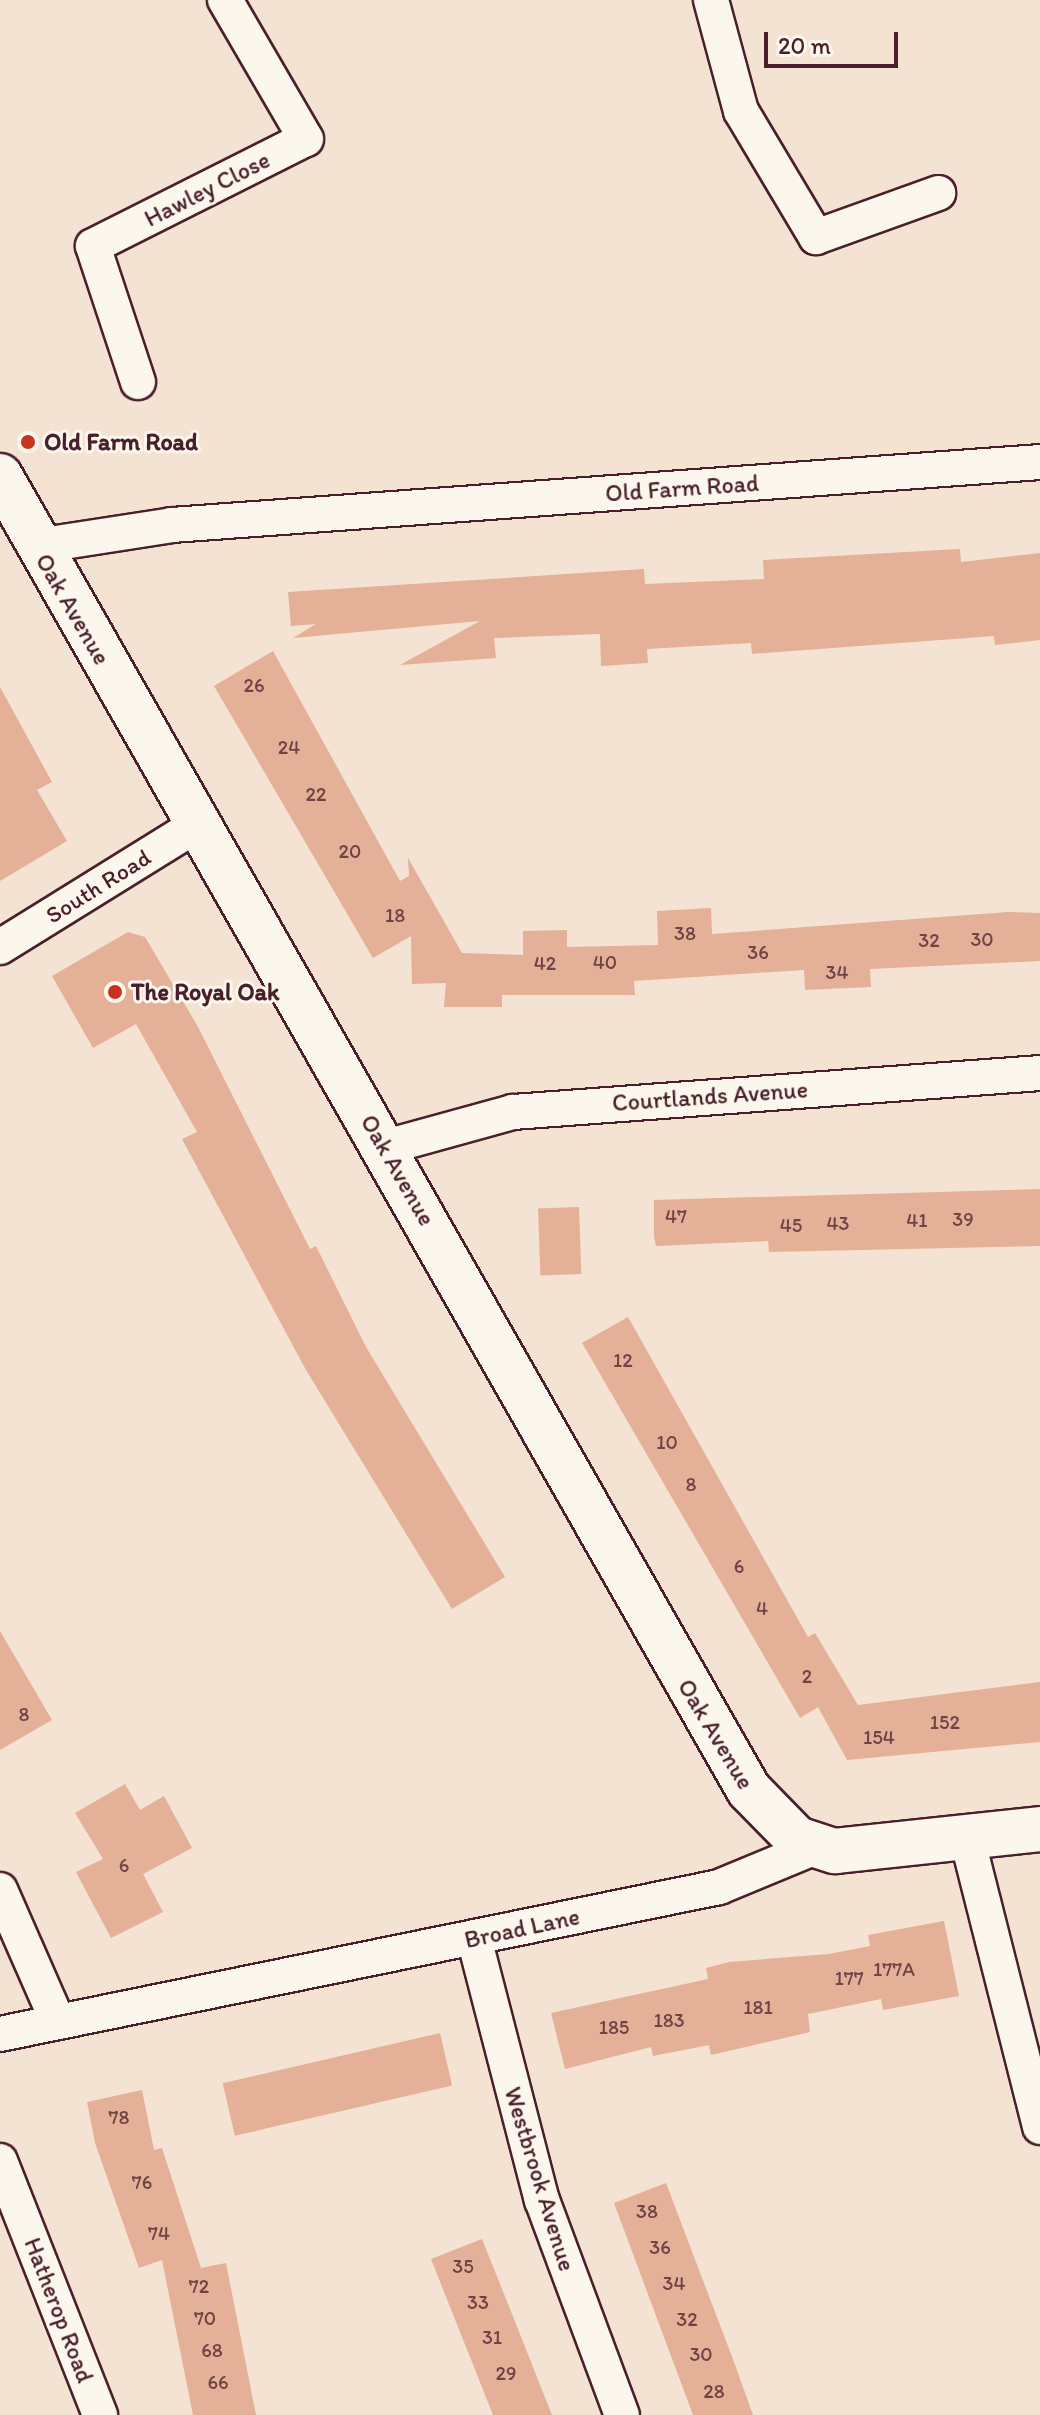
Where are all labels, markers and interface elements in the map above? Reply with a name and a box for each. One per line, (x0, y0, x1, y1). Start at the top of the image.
scale bar (768, 16, 902, 66)
text: 20 m (778, 31, 831, 60)
street label: Hawley Close (139, 145, 275, 233)
place label: Old Farm Road (44, 428, 196, 456)
marker: Old Farm Road (19, 433, 37, 451)
street label: Old Farm Road (605, 468, 759, 508)
street label: Oak Avenue (30, 549, 116, 669)
house number: 26 (243, 673, 265, 697)
house number: 24 (278, 735, 300, 759)
house number: 22 (305, 782, 327, 806)
house number: 20 (339, 839, 361, 863)
street label: South Road (41, 843, 155, 929)
house number: 18 (385, 903, 405, 927)
house number: 38 (674, 921, 696, 945)
house number: 30 (970, 927, 994, 951)
house number: 32 (918, 928, 940, 952)
house number: 36 (747, 940, 769, 964)
house number: 40 (593, 950, 617, 974)
house number: 42 (534, 951, 556, 975)
house number: 34 (826, 960, 848, 984)
place label: The Royal Oak (131, 978, 278, 1006)
marker: The Royal Oak (106, 983, 124, 1001)
street label: Courtlands Avenue (611, 1075, 809, 1117)
street label: Oak Avenue (355, 1110, 441, 1230)
house number: 47 (665, 1204, 687, 1228)
house number: 39 (952, 1207, 974, 1231)
house number: 41 (906, 1208, 928, 1232)
house number: 43 (827, 1211, 849, 1235)
house number: 45 (780, 1213, 802, 1237)
house number: 12 (613, 1348, 633, 1372)
house number: 10 (656, 1430, 678, 1454)
house number: 8 (686, 1472, 696, 1496)
house number: 6 (734, 1554, 744, 1578)
house number: 4 (756, 1596, 768, 1620)
house number: 2 (802, 1664, 812, 1688)
street label: Oak Avenue (672, 1674, 760, 1794)
house number: 8 (19, 1702, 29, 1726)
house number: 152 (930, 1710, 960, 1734)
house number: 154 (863, 1725, 895, 1749)
house number: 6 (119, 1853, 129, 1877)
street label: Broad Lane (462, 1902, 582, 1954)
house number: 177A (873, 1957, 915, 1981)
house number: 177 (834, 1966, 864, 1990)
house number: 181 (743, 1995, 773, 2019)
house number: 183 (653, 2008, 685, 2032)
house number: 185 (599, 2015, 629, 2039)
street label: Westbrook Avenue (498, 2084, 582, 2274)
house number: 78 (109, 2105, 129, 2129)
house number: 76 (132, 2170, 152, 2194)
house number: 38 (636, 2199, 658, 2223)
house number: 74 (148, 2221, 170, 2245)
street label: Hatherop Road (18, 2233, 100, 2387)
house number: 36 (649, 2235, 671, 2259)
house number: 35 (452, 2254, 474, 2278)
house number: 34 (663, 2271, 685, 2295)
house number: 72 (189, 2274, 209, 2298)
house number: 33 (467, 2290, 489, 2314)
house number: 70 (194, 2306, 216, 2330)
house number: 32 (676, 2307, 698, 2331)
house number: 31 (482, 2325, 502, 2349)
house number: 68 (201, 2338, 223, 2362)
house number: 30 (689, 2342, 713, 2366)
house number: 29 (496, 2361, 516, 2385)
house number: 66 (207, 2370, 229, 2394)
house number: 28 (703, 2379, 725, 2403)

